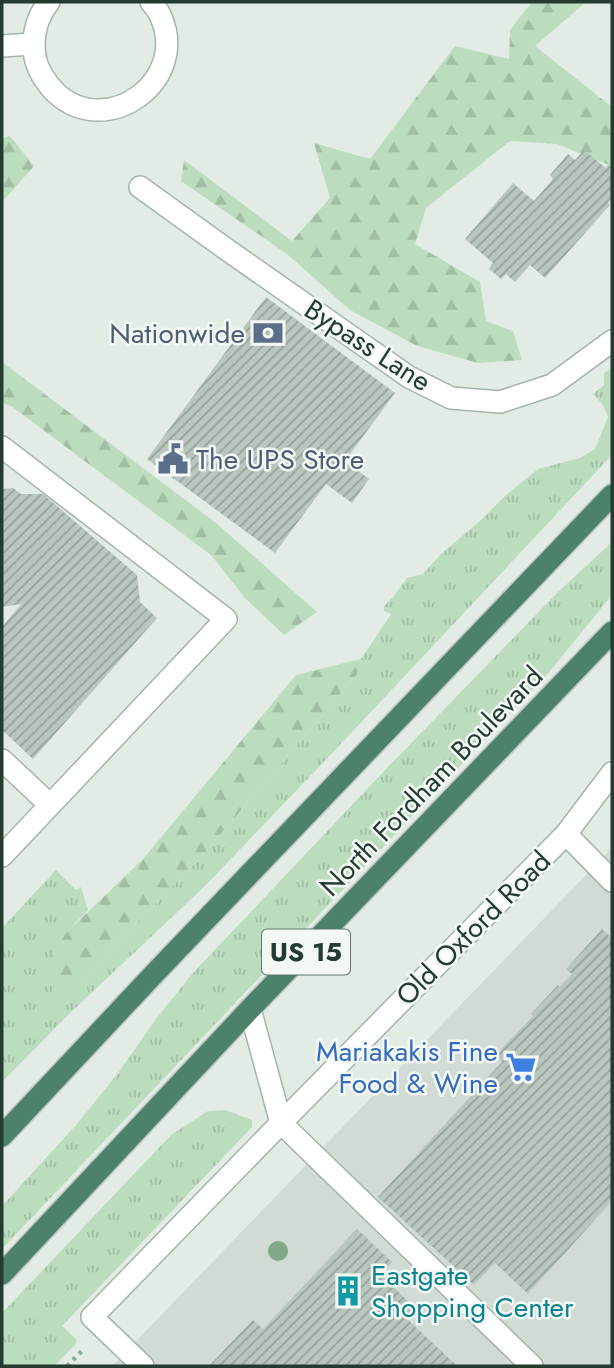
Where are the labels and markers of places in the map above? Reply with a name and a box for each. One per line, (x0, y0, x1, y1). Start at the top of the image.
place label: Nationwide (109, 313, 245, 354)
bank icon: Nationwide (251, 316, 285, 350)
place label: The UPS Store (196, 439, 364, 480)
public building icon: The UPS Store (156, 442, 190, 476)
place label: Mariakakis Fine Food & Wine (316, 1031, 498, 1104)
supermarket icon: Mariakakis Fine Food & Wine (504, 1050, 538, 1084)
place label: Eastgate Shopping Center (371, 1255, 574, 1328)
building icon: Eastgate Shopping Center (331, 1274, 365, 1308)

